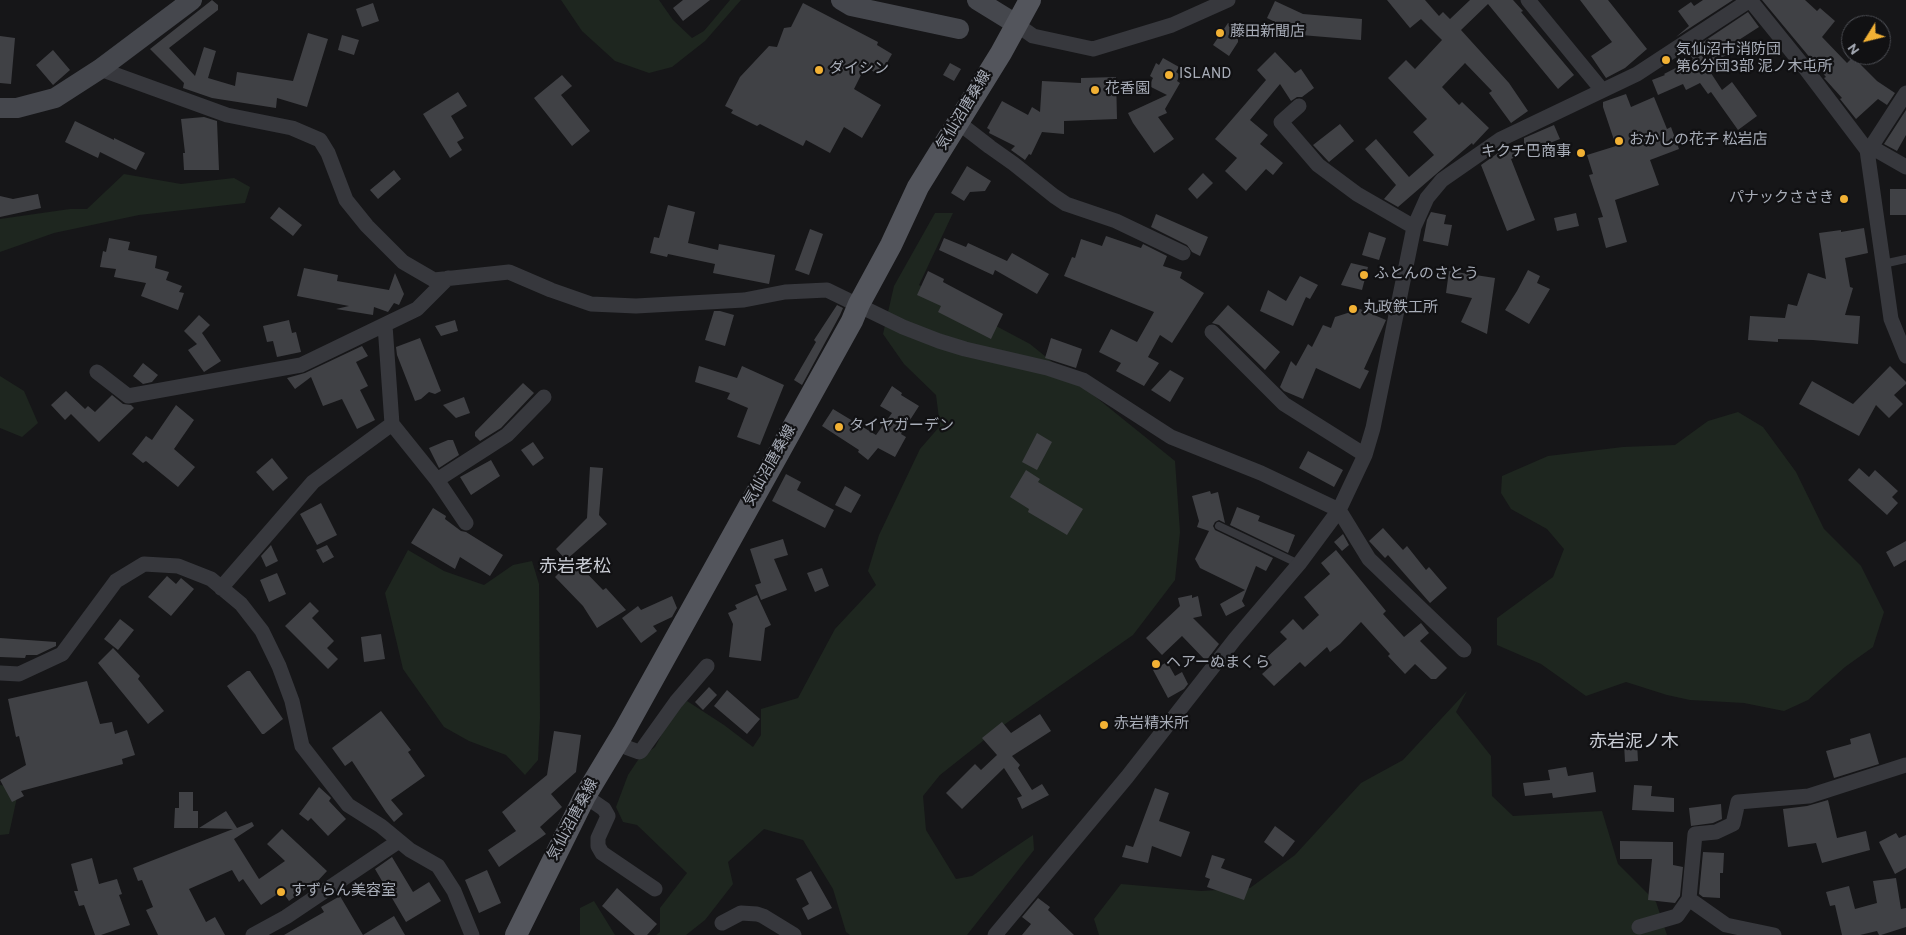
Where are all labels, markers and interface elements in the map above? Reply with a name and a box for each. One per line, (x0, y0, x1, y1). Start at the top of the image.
north arrow (1841, 15, 1891, 65)
place label: 藤田新聞店 (1230, 24, 1305, 42)
marker: 藤田新聞店 (1214, 27, 1226, 39)
text: N (1844, 39, 1864, 58)
place label: 気仙沼市消防団 第6分団3部 泥ノ木屯所 (1676, 42, 1833, 77)
marker: 気仙沼市消防団 第6分団3部 泥ノ木屯所 (1660, 54, 1672, 66)
place label: ダイシン (829, 61, 889, 79)
marker: ダイシン (813, 64, 825, 76)
place label: ISLAND (1179, 66, 1232, 84)
street label: 気仙沼唐桑線 (934, 68, 996, 154)
marker: ISLAND (1163, 69, 1175, 81)
place label: 花香園 (1105, 81, 1150, 99)
marker: 花香園 (1089, 84, 1101, 96)
place label: おかしの花子 松岩店 (1629, 132, 1768, 150)
marker: おかしの花子 松岩店 (1613, 135, 1625, 147)
place label: キクチ巴商事 (1481, 144, 1571, 162)
marker: キクチ巴商事 (1575, 147, 1587, 159)
place label: パナックささき (1729, 190, 1834, 208)
marker: パナックささき (1838, 193, 1850, 205)
place label: ふとんのさとう (1374, 266, 1479, 284)
marker: ふとんのさとう (1358, 269, 1370, 281)
place label: 丸政鉄工所 (1363, 300, 1438, 318)
marker: 丸政鉄工所 (1347, 303, 1359, 315)
place label: タイヤガーデン (849, 418, 954, 436)
marker: タイヤガーデン (833, 421, 845, 433)
street label: 気仙沼唐桑線 (741, 422, 801, 510)
district label: 赤岩老松 (539, 557, 611, 579)
place label: ヘアーぬまくら (1166, 655, 1270, 673)
marker: ヘアーぬまくら (1150, 658, 1162, 670)
place label: 赤岩精米所 (1114, 716, 1189, 734)
marker: 赤岩精米所 (1098, 719, 1110, 731)
district label: 赤岩泥ノ木 (1589, 732, 1679, 754)
street label: 気仙沼唐桑線 (545, 776, 603, 864)
place label: すずらん美容室 (291, 883, 396, 901)
marker: すずらん美容室 (275, 886, 287, 898)

